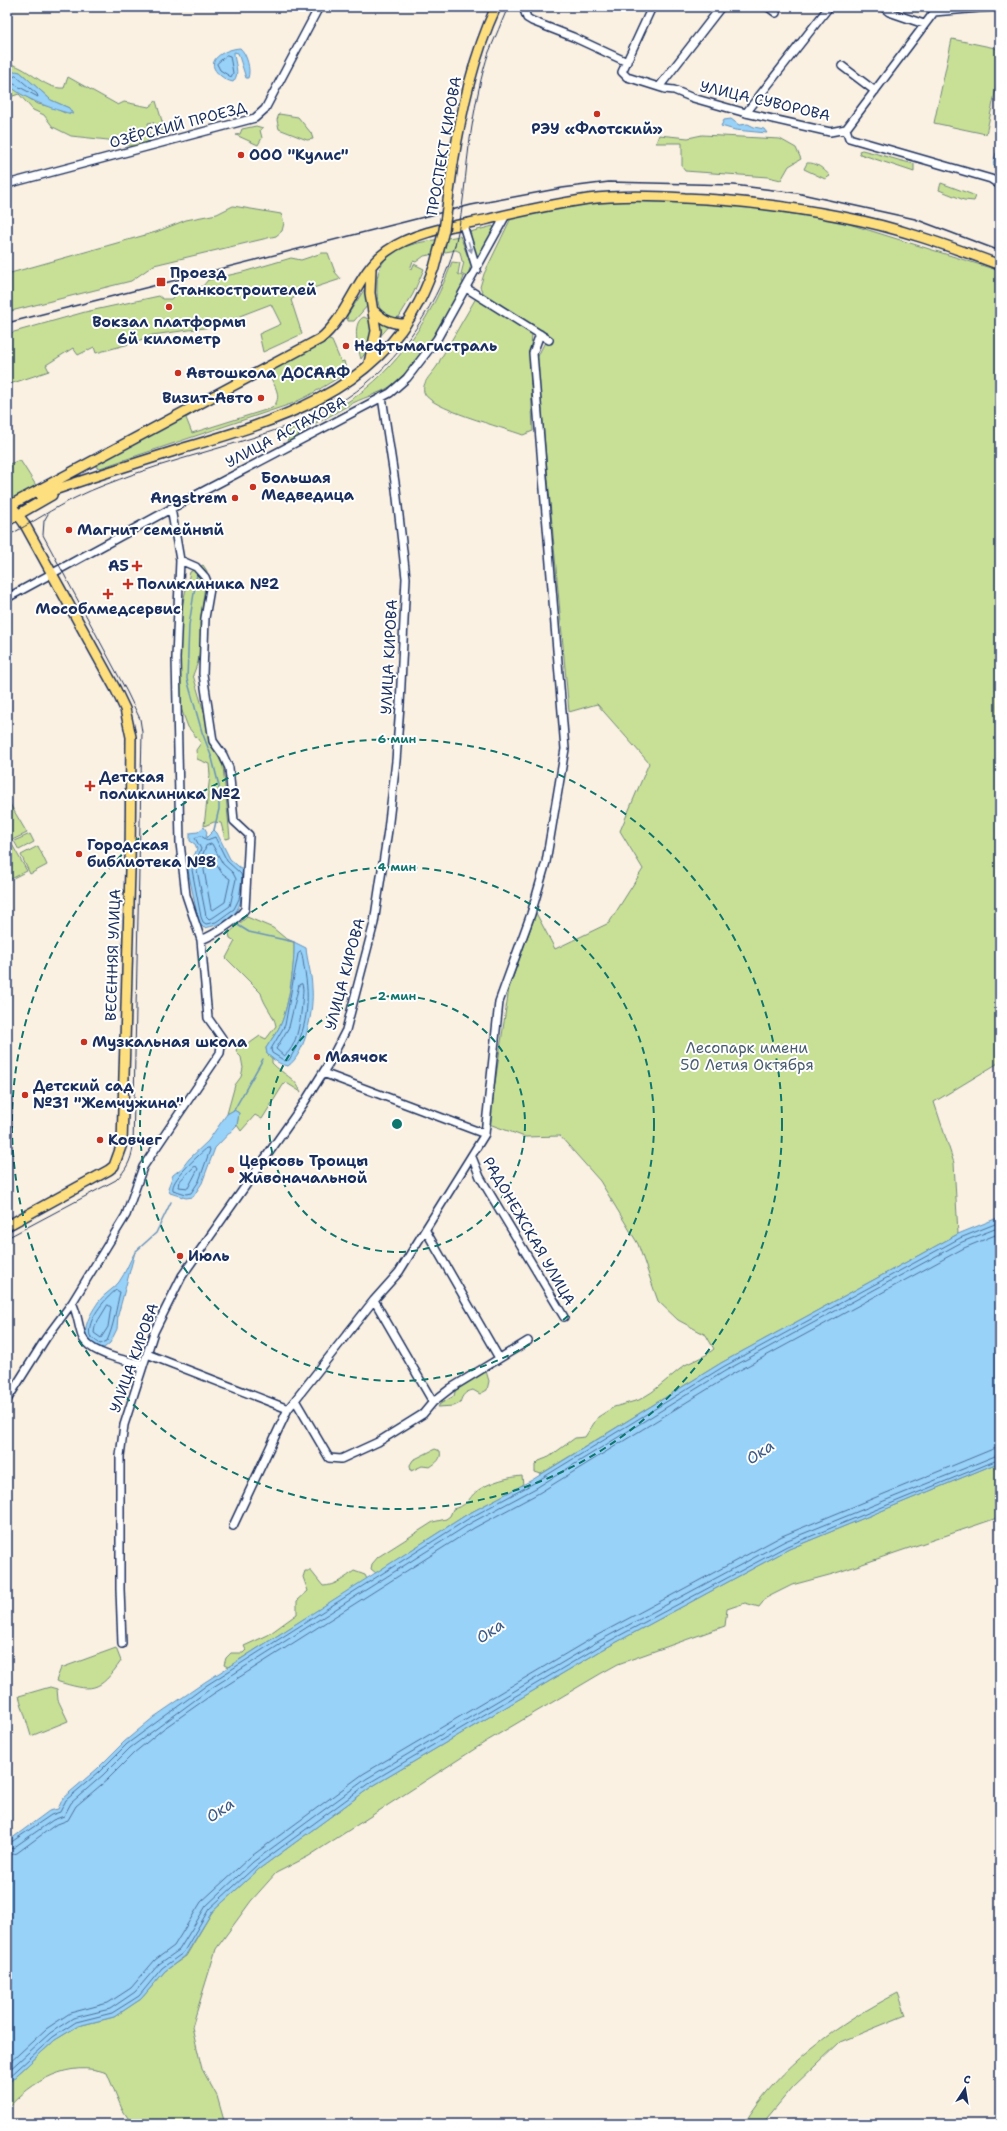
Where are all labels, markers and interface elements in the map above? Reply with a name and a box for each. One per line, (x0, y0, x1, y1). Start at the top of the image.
street label: ПРОСПЕКТ КИРОВА (422, 75, 466, 217)
street label: УЛИЦА СУВОРОВА (698, 76, 832, 126)
street label: ОЗЁРСКИЙ ПРОЕЗД (107, 96, 249, 153)
marker: РЭУ «Флотский» (592, 109, 602, 119)
place label: РЭУ «Флотский» (531, 119, 663, 139)
place label: ООО "Кулис" (249, 145, 349, 165)
marker: ООО "Кулис" (236, 150, 246, 160)
one-way arrow (467, 242, 473, 254)
place label: Проезд Станкостроителей (170, 263, 317, 300)
marker: Проезд Станкостроителей (155, 276, 167, 288)
marker: Вокзал платформы 6й километр (164, 302, 174, 312)
place label: Вокзал платформы 6й километр (92, 312, 246, 349)
place label: Нефтьмагистраль (354, 336, 497, 356)
marker: Нефтьмагистраль (341, 341, 351, 351)
place label: Автошкола ДОСААФ (186, 363, 350, 383)
marker: Автошкола ДОСААФ (173, 368, 183, 378)
place label: Визит-Авто (162, 388, 253, 408)
street label: УЛИЦА АСТАХОВА (222, 392, 350, 472)
marker: Визит-Авто (256, 393, 266, 403)
place label: Большая Медведица (261, 468, 355, 505)
marker: Большая Медведица (248, 482, 258, 492)
place label: Angstrem (150, 488, 227, 508)
marker: Angstrem (230, 493, 240, 503)
place label: Магнит семейный (77, 520, 225, 540)
marker: Магнит семейный (64, 525, 74, 535)
place label: А5 (108, 556, 129, 576)
marker: А5 (132, 561, 142, 571)
place label: Поликлиника №2 (137, 574, 280, 594)
marker: Поликлиника №2 (122, 578, 134, 590)
marker: Мособлмедсервис (103, 589, 113, 599)
place label: Мособлмедсервис (35, 599, 181, 619)
street label: УЛИЦА КИРОВА (376, 599, 402, 715)
text: 6 мин (378, 731, 416, 747)
place label: Детская поликлиника №2 (99, 767, 241, 804)
marker: Детская поликлиника №2 (84, 780, 96, 792)
place label: Городская библиотека №8 (87, 835, 216, 872)
marker: Городская библиотека №8 (74, 849, 84, 859)
text: 4 мин (378, 859, 416, 875)
street label: ВЕСЕННЯЯ УЛИЦА (101, 888, 125, 1021)
street label: УЛИЦА КИРОВА (320, 916, 370, 1032)
text: 2 мин (378, 988, 416, 1004)
place label: Музкальная школа (92, 1032, 248, 1052)
marker: Музкальная школа (79, 1037, 89, 1047)
park label: Лесопарк имени 50 Летия Октября (680, 1038, 814, 1075)
place label: Маячок (325, 1047, 388, 1067)
marker: Маячок (312, 1052, 322, 1062)
place label: Детский сад №31 "Жемчужина" (33, 1076, 184, 1113)
marker: Детский сад №31 "Жемчужина" (20, 1090, 30, 1100)
centre of rings (390, 1117, 404, 1131)
place label: Ковчег (108, 1130, 162, 1150)
marker: Ковчег (95, 1135, 105, 1145)
place label: Церковь Троицы Живоначальной (239, 1151, 368, 1188)
street label: РАДОНЕЖСКАЯ УЛИЦА (478, 1153, 580, 1309)
marker: Церковь Троицы Живоначальной (226, 1165, 236, 1175)
place label: Июль (188, 1246, 230, 1266)
marker: Июль (175, 1251, 185, 1261)
street label: УЛИЦА КИРОВА (105, 1300, 163, 1416)
water label: Ока (742, 1435, 778, 1469)
water label: Ока (472, 1614, 508, 1648)
water label: Ока (202, 1793, 238, 1827)
north arrow (945, 2069, 985, 2109)
text: С (962, 2072, 972, 2088)

